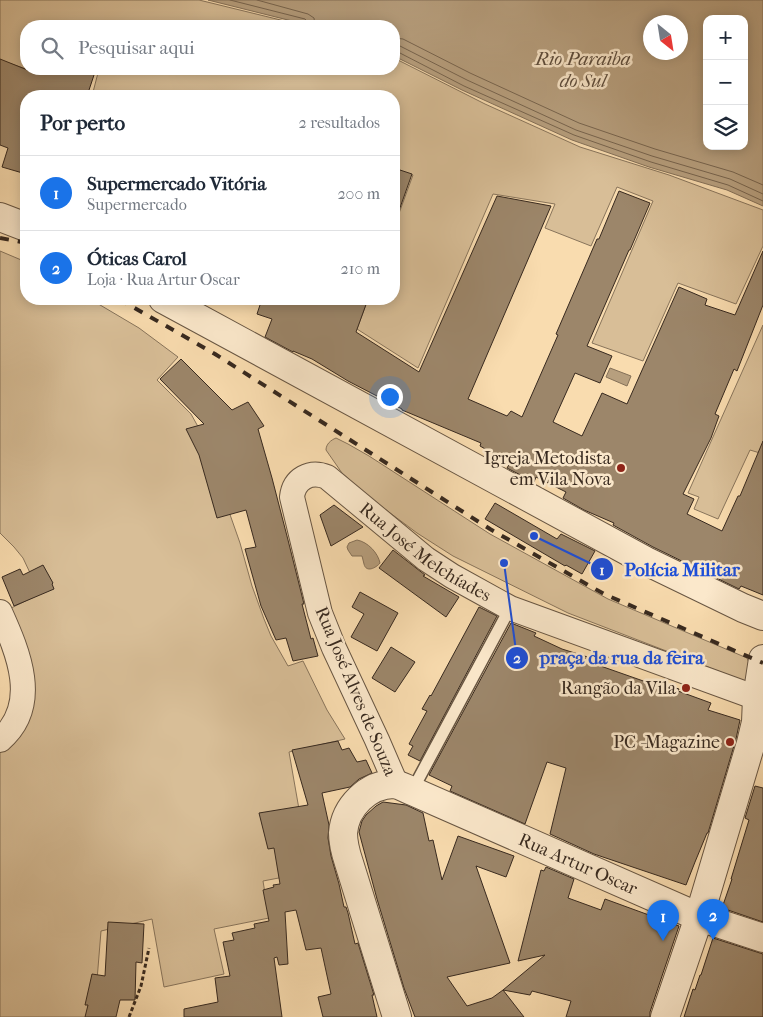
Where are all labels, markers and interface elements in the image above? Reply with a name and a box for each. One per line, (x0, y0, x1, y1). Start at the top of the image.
north arrow (643, 15, 688, 60)
map controls (703, 15, 748, 150)
button: + (703, 15, 748, 60)
search box (20, 20, 400, 75)
icon: search (38, 34, 66, 62)
text: Pesquisar aqui (78, 37, 195, 59)
water label: Rio Paraiba do Sul (533, 48, 631, 92)
button: − (703, 60, 748, 105)
button: layers (703, 105, 748, 150)
text: Por perto (40, 111, 125, 135)
text: 2 resultados (299, 113, 380, 132)
text: Supermercado Vitória (87, 173, 266, 195)
text: 1 (53, 184, 59, 203)
text: 200 m (337, 184, 380, 203)
text: Supermercado (87, 195, 187, 214)
text: Óticas Carol (87, 248, 187, 270)
text: 2 (52, 259, 60, 278)
text: 210 m (341, 259, 380, 278)
text: Loja · Rua Artur Oscar (87, 270, 240, 289)
your location (377, 384, 403, 410)
place label: Igreja Metodista em Vila Nova (484, 448, 612, 490)
marker: Igreja Metodista em Vila Nova (615, 462, 627, 474)
street label: Rua José Melchíades (355, 498, 495, 607)
callout: Polícia Militar (589, 552, 750, 586)
text: Polícia Militar (624, 559, 741, 581)
text: 1 (599, 561, 605, 579)
street label: Rua José Alves de Souza (310, 603, 401, 780)
callout: praça da rua da feira (505, 641, 714, 675)
text: praça da rua da feira (539, 647, 705, 669)
text: 2 (513, 649, 521, 667)
place label: Rangão da Vila (561, 678, 677, 699)
marker: Rangão da Vila (680, 682, 692, 694)
place label: PC -Magazine (613, 732, 720, 753)
marker: PC -Magazine (724, 736, 736, 748)
street label: Rua Artur Oscar (515, 829, 641, 900)
pin: 2 (697, 899, 729, 940)
pin: 1 (647, 900, 679, 941)

